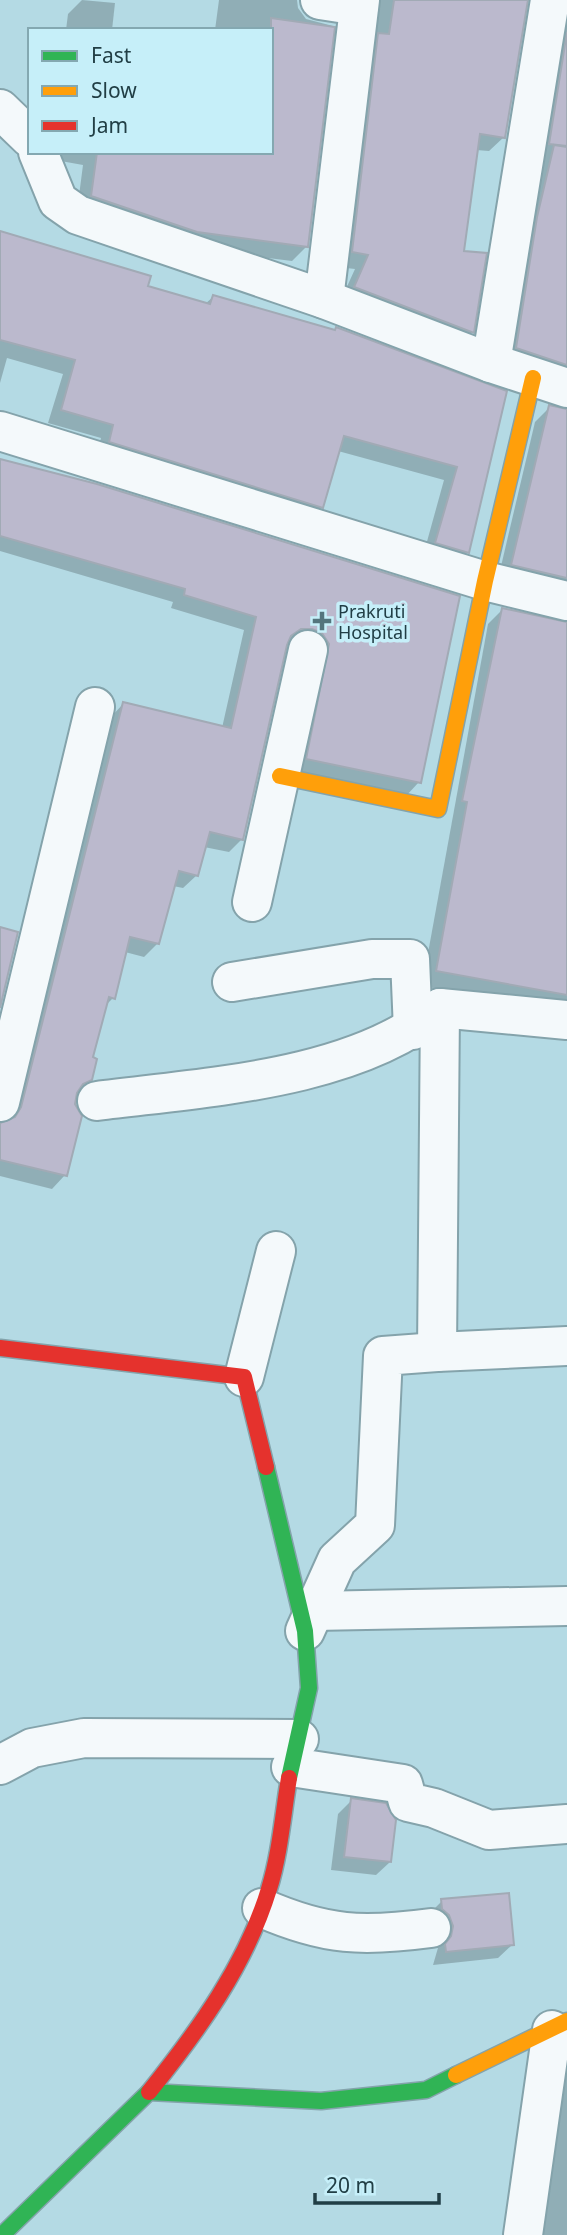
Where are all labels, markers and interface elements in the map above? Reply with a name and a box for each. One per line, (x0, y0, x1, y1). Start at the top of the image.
legend (28, 28, 273, 154)
text: Fast (91, 41, 132, 69)
text: Slow (91, 76, 137, 104)
text: Jam (89, 111, 128, 139)
place label: Prakruti Hospital (338, 599, 408, 644)
marker: Prakruti Hospital (312, 611, 332, 631)
scale bar (315, 2162, 439, 2206)
text: 20 m (326, 2171, 375, 2199)

